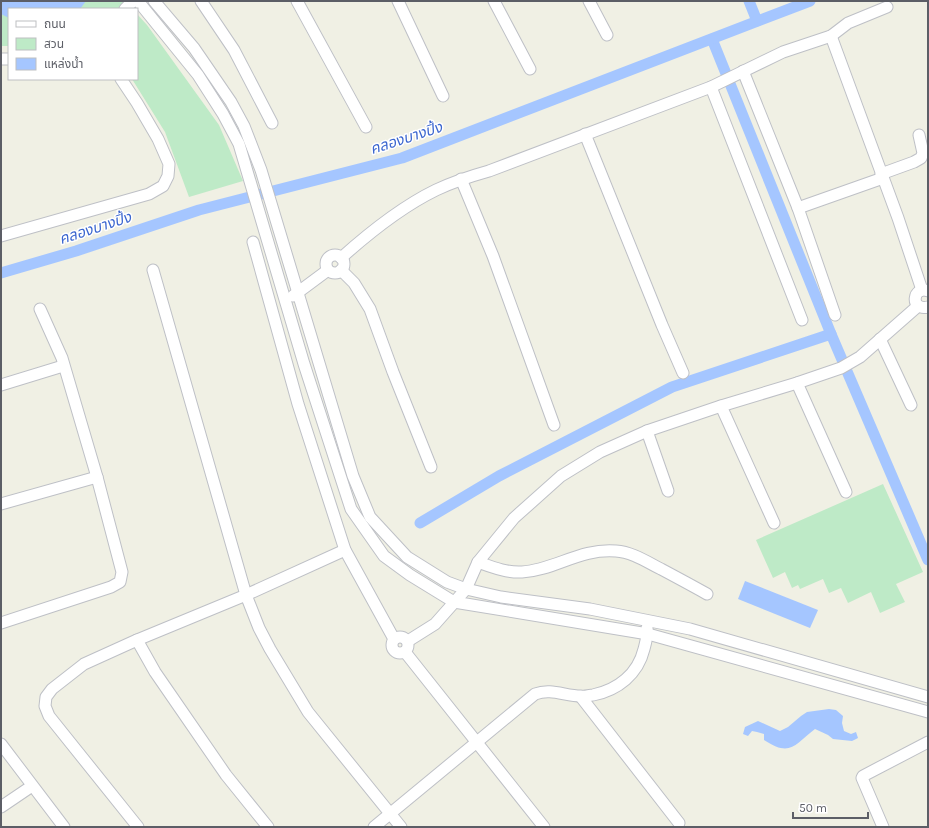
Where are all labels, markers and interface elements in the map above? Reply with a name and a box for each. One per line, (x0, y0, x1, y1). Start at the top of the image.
legend (8, 8, 138, 80)
text: ถนน (44, 17, 66, 31)
text: สวน (44, 37, 64, 51)
text: แหล่งน้ำ (44, 55, 83, 71)
water label: คลองบางปิ้ง (367, 117, 445, 158)
water label: คลองบางปิ้ง (56, 207, 134, 248)
scale bar (793, 794, 868, 820)
text: 50 m (799, 801, 827, 815)

